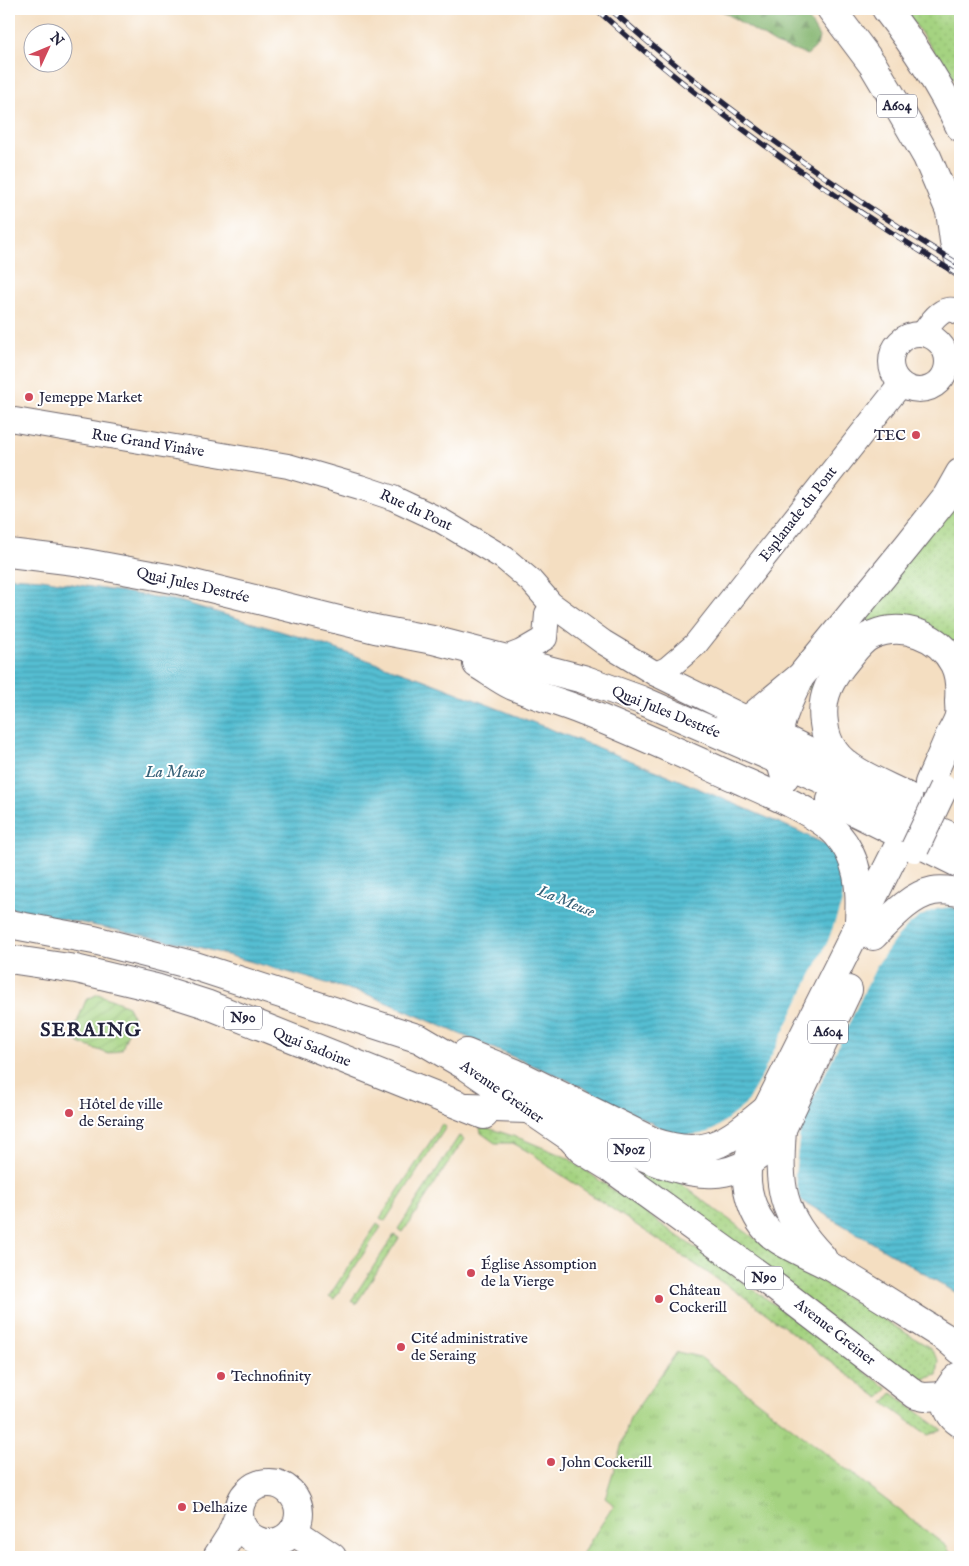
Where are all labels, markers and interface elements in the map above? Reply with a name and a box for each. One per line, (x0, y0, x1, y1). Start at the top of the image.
north arrow (22, 22, 72, 72)
text: N (45, 28, 67, 50)
road number: A604 (877, 94, 917, 118)
place label: Jemeppe Market (37, 388, 142, 407)
marker: Jemeppe Market (23, 391, 35, 403)
street label: Rue Grand Vinâve (90, 425, 206, 461)
place label: TEC (874, 426, 906, 445)
marker: TEC (910, 429, 922, 441)
street label: Esplanade du Pont (755, 463, 841, 565)
street label: Rue du Pont (377, 485, 455, 535)
street label: Quai Jules Destrée (135, 563, 251, 607)
street label: Quai Jules Destrée (609, 682, 723, 742)
water label: La Meuse (144, 763, 205, 783)
water label: La Meuse (534, 881, 598, 923)
road number: N90 (224, 1006, 262, 1030)
district label: SERAING (40, 1018, 142, 1043)
road number: A604 (808, 1020, 848, 1044)
street label: Quai Sadoine (270, 1023, 354, 1071)
street label: Avenue Greiner (456, 1056, 548, 1128)
place label: Hôtel de ville de Seraing (79, 1095, 163, 1131)
marker: Hôtel de ville de Seraing (63, 1107, 75, 1119)
road number: N90z (608, 1138, 650, 1162)
place label: Église Assomption de la Vierge (481, 1255, 597, 1291)
road number: N90 (745, 1266, 783, 1290)
marker: Église Assomption de la Vierge (465, 1267, 477, 1279)
place label: Château Cockerill (669, 1281, 728, 1317)
marker: Château Cockerill (653, 1293, 665, 1305)
street label: Avenue Greiner (790, 1294, 880, 1370)
place label: Cité administrative de Seraing (411, 1329, 528, 1365)
marker: Cité administrative de Seraing (395, 1341, 407, 1353)
place label: Technofinity (231, 1367, 312, 1386)
marker: Technofinity (215, 1370, 227, 1382)
place label: John Cockerill (559, 1453, 653, 1472)
marker: John Cockerill (545, 1456, 557, 1468)
place label: Delhaize (192, 1498, 247, 1517)
marker: Delhaize (176, 1501, 188, 1513)

